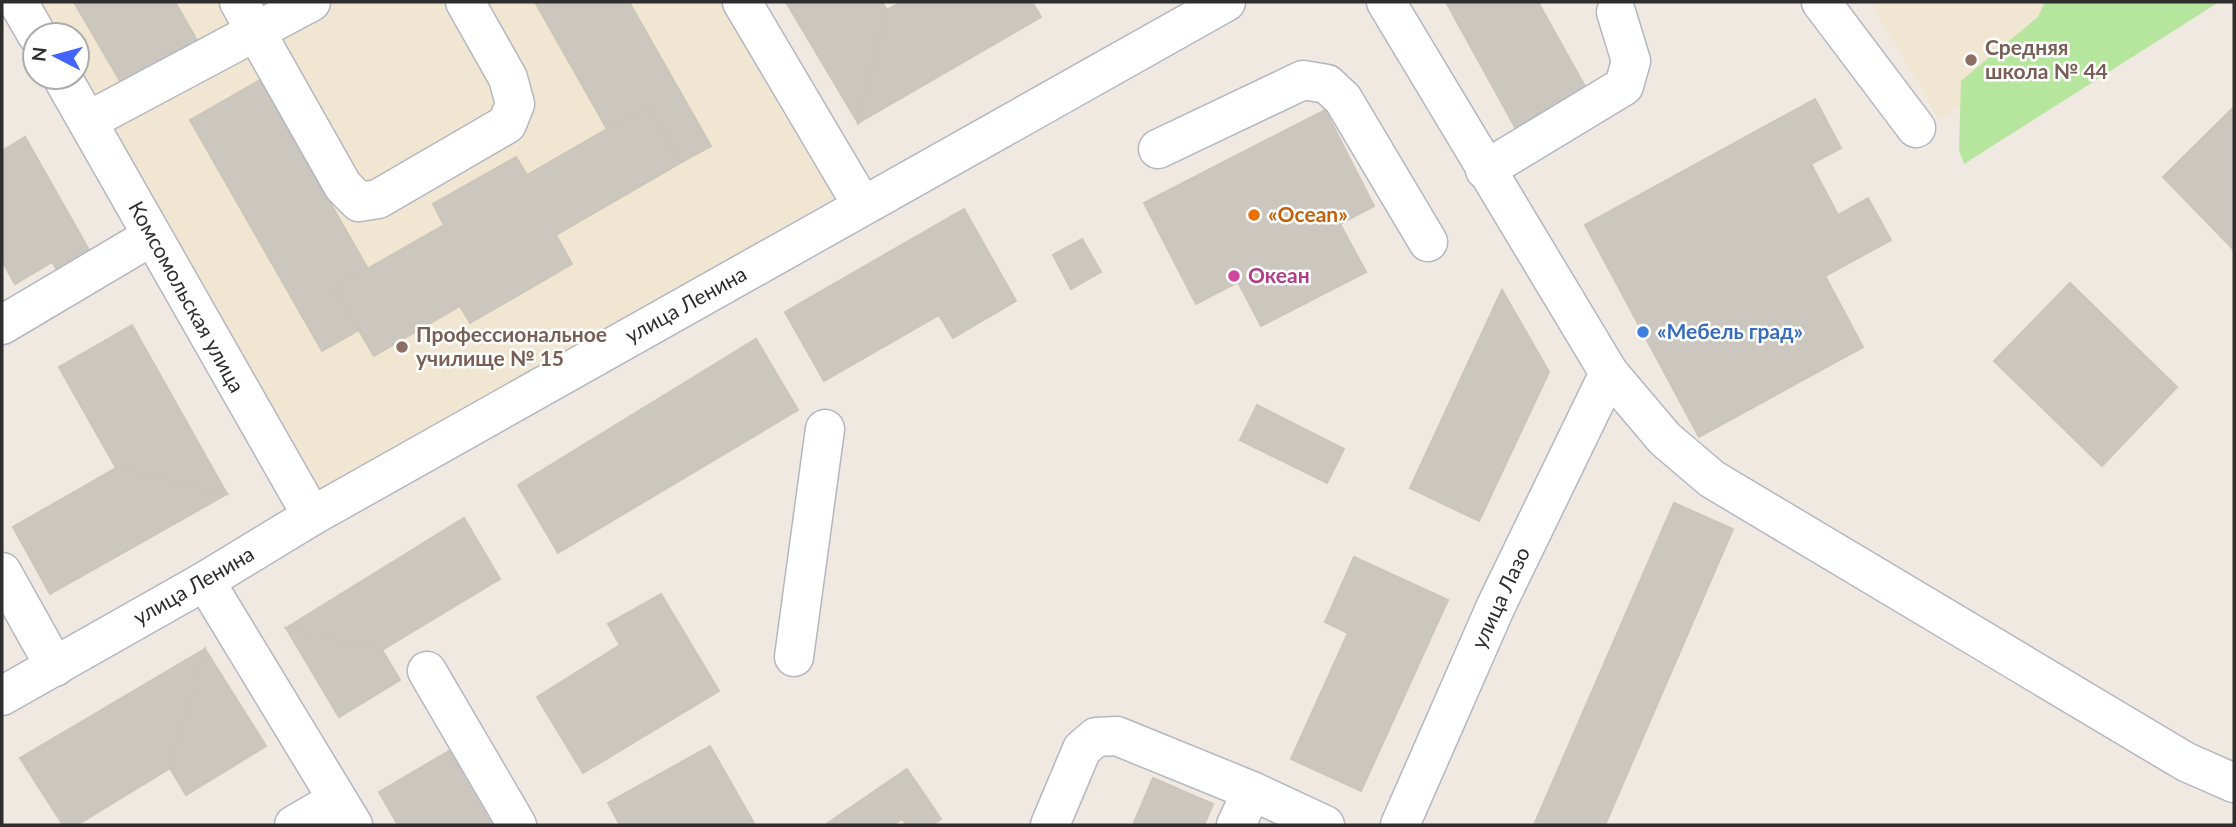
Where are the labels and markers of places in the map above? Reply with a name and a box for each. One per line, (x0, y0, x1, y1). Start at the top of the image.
place label: Средняя школа № 44 (1985, 34, 2108, 83)
marker: Средняя школа № 44 (1963, 52, 1979, 68)
place label: «Оcean» (1268, 201, 1348, 226)
marker: «Оcean» (1246, 207, 1262, 223)
place label: Океан (1248, 262, 1310, 287)
marker: Океан (1226, 268, 1242, 284)
place label: «Мебель град» (1657, 318, 1803, 343)
place label: Профессиональное училище № 15 (416, 321, 607, 370)
marker: «Мебель град» (1635, 324, 1651, 340)
marker: Профессиональное училище № 15 (394, 339, 410, 355)

